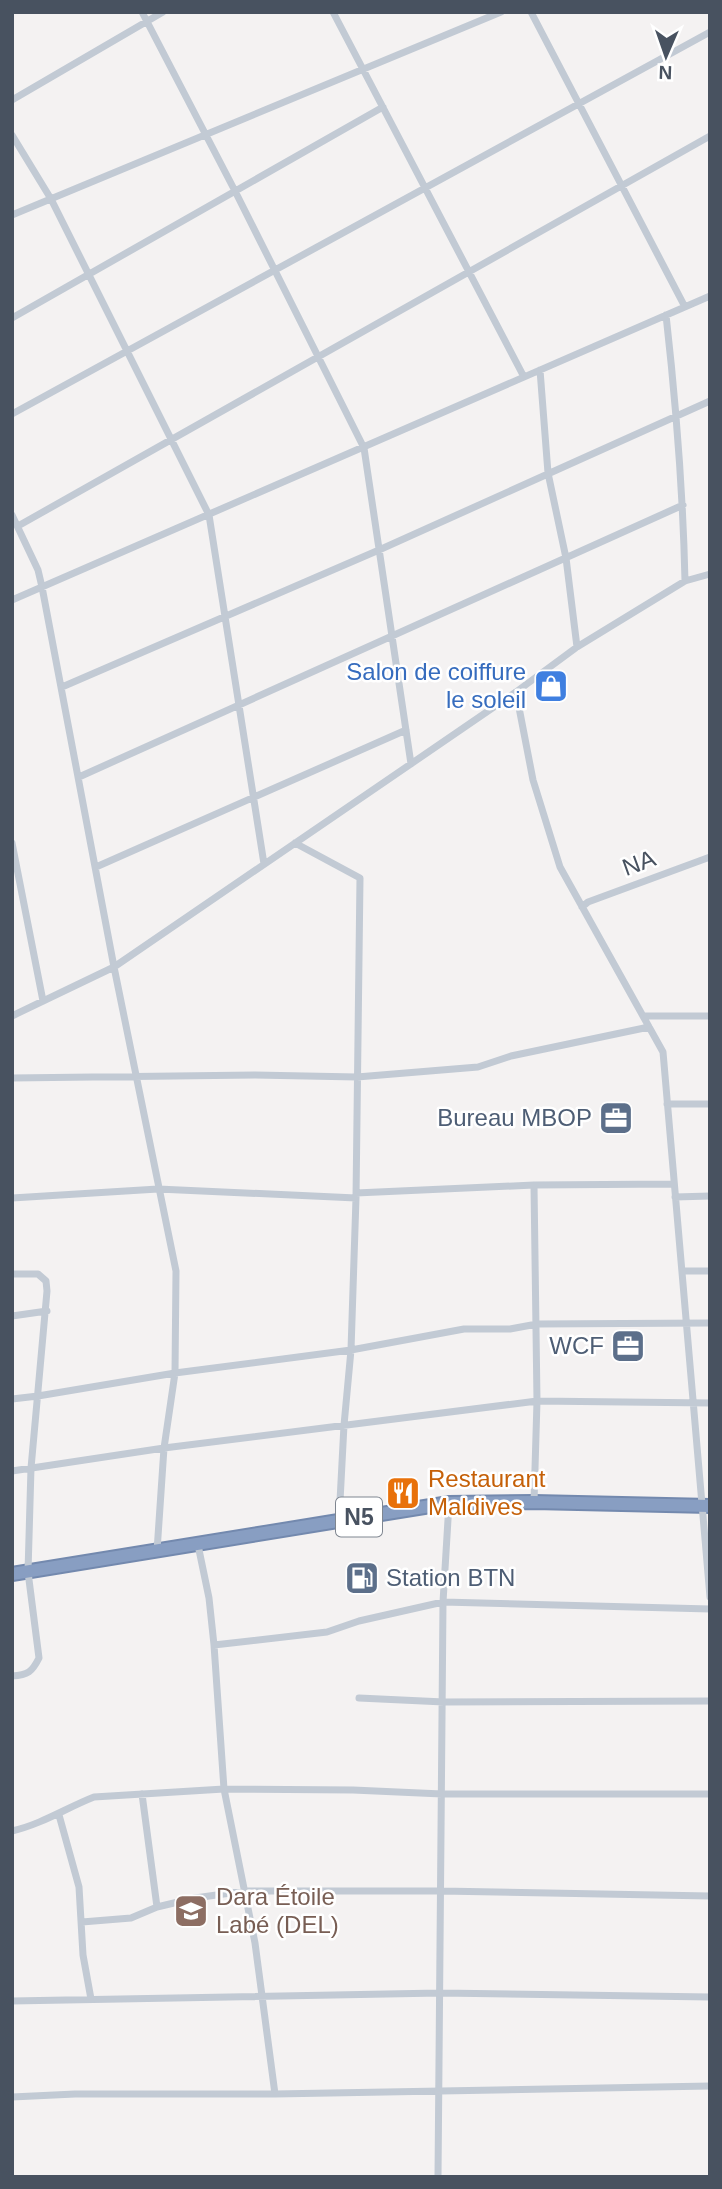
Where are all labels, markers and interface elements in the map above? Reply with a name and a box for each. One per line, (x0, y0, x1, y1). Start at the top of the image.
north arrow (631, 21, 701, 91)
text: N (658, 62, 673, 83)
place label: Salon de coiffure le soleil (346, 658, 526, 713)
shop icon: Salon de coiffure le soleil (532, 667, 570, 705)
street label: NA (619, 844, 659, 881)
office icon: Bureau MBOP (597, 1099, 635, 1137)
place label: Bureau MBOP (437, 1104, 592, 1131)
office icon: WCF (609, 1327, 647, 1365)
place label: WCF (549, 1332, 604, 1359)
place label: Restaurant Maldives (428, 1465, 546, 1520)
restaurant icon: Restaurant Maldives (384, 1474, 422, 1512)
road number: N5 (336, 1498, 382, 1536)
fuel station icon: Station BTN (343, 1559, 381, 1597)
place label: Station BTN (386, 1564, 515, 1591)
place label: Dara Étoile Labé (DEL) (216, 1883, 339, 1938)
school or university icon: Dara Étoile Labé (DEL) (172, 1892, 210, 1930)

